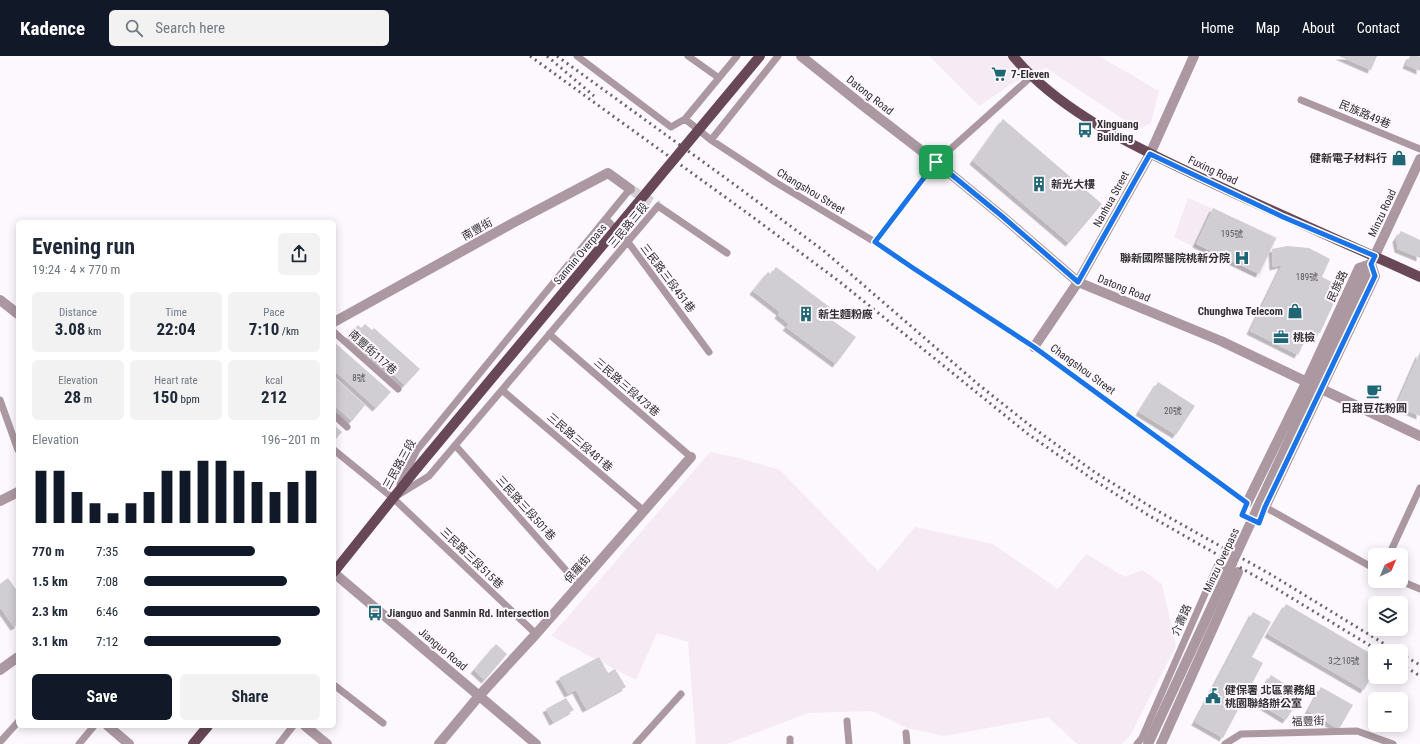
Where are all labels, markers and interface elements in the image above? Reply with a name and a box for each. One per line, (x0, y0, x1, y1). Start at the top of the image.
search box (109, 10, 389, 46)
text: Kadence (20, 17, 85, 40)
icon: search (123, 17, 145, 39)
text: Search here (155, 19, 225, 37)
text: Home (1201, 20, 1234, 36)
text: Map (1256, 20, 1280, 36)
text: About (1302, 20, 1335, 36)
text: Contact (1357, 20, 1400, 36)
supermarket icon: 7-Eleven (990, 65, 1008, 83)
place label: 7-Eleven (1011, 68, 1049, 81)
street label: Datong Road (844, 73, 896, 118)
street label: 民族路49巷 (1337, 98, 1393, 131)
place label: Xinguang Building (1097, 118, 1138, 144)
bus stop icon: Xinguang Building (1076, 121, 1094, 139)
pin (919, 145, 953, 179)
shop icon: 健新電子材料行 (1390, 149, 1408, 167)
icon: arrive (925, 151, 947, 173)
place label: 健新電子材料行 (1310, 152, 1387, 165)
street label: Fuxing Road (1186, 153, 1240, 188)
street label: Changshou Street (774, 166, 847, 217)
street label: Nanhua Street (1091, 169, 1132, 229)
building icon: 新光大樓 (1030, 175, 1048, 193)
place label: 新光大樓 (1051, 178, 1095, 191)
street label: Minzu Road (1366, 187, 1399, 239)
street label: 三民路三段 (606, 200, 651, 251)
street label: 南豐街 (460, 216, 495, 243)
street label: Sanmin Overpass (551, 221, 610, 287)
house number: 195號 (1221, 229, 1243, 239)
button: share (278, 233, 320, 275)
text: Evening run (32, 234, 135, 259)
street label: 三民路三段451巷 (638, 242, 698, 315)
hospital icon: 聯新國際醫院桃新分院 (1233, 249, 1251, 267)
place label: 聯新國際醫院桃新分院 (1120, 252, 1230, 265)
text: 19:24 · 4 × 770 m (32, 262, 120, 277)
street label: 民族路 (1325, 269, 1350, 304)
street label: Datong Road (1096, 272, 1152, 305)
house number: 189號 (1296, 272, 1318, 282)
shop icon: Chunghwa Telecom (1286, 302, 1304, 320)
building icon: 新生麵粉廠 (797, 305, 815, 323)
place label: Chunghwa Telecom (1198, 305, 1283, 318)
text: Distance (59, 306, 97, 319)
text: Time (165, 306, 187, 319)
text: Pace (263, 306, 285, 319)
place label: 新生麵粉廠 (818, 308, 873, 321)
text: 3.08 (55, 319, 85, 339)
text: 22:04 (156, 319, 196, 339)
text: 7:10 (249, 319, 279, 339)
text: km (85, 325, 101, 338)
text: /km (279, 325, 299, 338)
street label: 南豐街117巷 (346, 327, 399, 377)
office icon: 桃檢 (1272, 328, 1290, 346)
place label: 桃檢 (1293, 331, 1315, 344)
street label: Changshou Street (1048, 342, 1118, 397)
street label: 三民路三段473巷 (591, 355, 662, 419)
house number: 8號 (352, 373, 366, 383)
text: Elevation (58, 374, 98, 387)
text: Heart rate (154, 374, 198, 387)
text: kcal (265, 374, 283, 387)
cafe icon: 日甜豆花粉圓 (1365, 382, 1383, 400)
text: 28 (64, 387, 81, 407)
text: 150 (152, 387, 178, 407)
text: 212 (261, 387, 287, 407)
text: m (81, 393, 92, 406)
text: bpm (178, 393, 200, 406)
place label: 日甜豆花粉圓 (1341, 402, 1407, 415)
house number: 20號 (1164, 406, 1182, 416)
street label: 三民路三段481巷 (544, 410, 615, 474)
text: Elevation (32, 432, 79, 447)
text: 196–201 m (261, 432, 320, 447)
street label: 三民路三段 (380, 437, 418, 491)
street label: 三民路三段501巷 (493, 473, 558, 543)
street label: 三民路三段515巷 (438, 525, 506, 592)
street label: Minzu Overpass (1201, 526, 1242, 594)
text: 770 m (32, 544, 64, 559)
text: 7:35 (96, 544, 118, 559)
north arrow (1368, 548, 1408, 588)
map controls (1368, 548, 1408, 732)
street label: 保羅街 (562, 553, 593, 586)
text: 1.5 km (32, 574, 68, 589)
text: 7:08 (96, 574, 118, 589)
button: layers (1368, 596, 1408, 636)
street label: 介壽路 (1169, 602, 1194, 638)
text: 2.3 km (32, 604, 68, 619)
text: 6:46 (96, 604, 118, 619)
bus stop icon: Jianguo and Sanmin Rd. Intersection (366, 604, 384, 622)
place label: Jianguo and Sanmin Rd. Intersection (387, 607, 549, 620)
street label: Jianguo Road (416, 625, 470, 673)
text: 3.1 km (32, 634, 68, 649)
text: 7:12 (96, 634, 118, 649)
button: + (1368, 644, 1408, 684)
house number: 3之10號 (1328, 656, 1360, 666)
button: Save (32, 674, 172, 720)
button: Share (180, 674, 320, 720)
place label: 健保署 北區業務組 桃園聯絡辦公室 (1225, 684, 1316, 710)
public building icon: 健保署 北區業務組 桃園聯絡辦公室 (1204, 687, 1222, 705)
button: − (1368, 692, 1408, 732)
street label: 福豐街 (1291, 714, 1325, 729)

